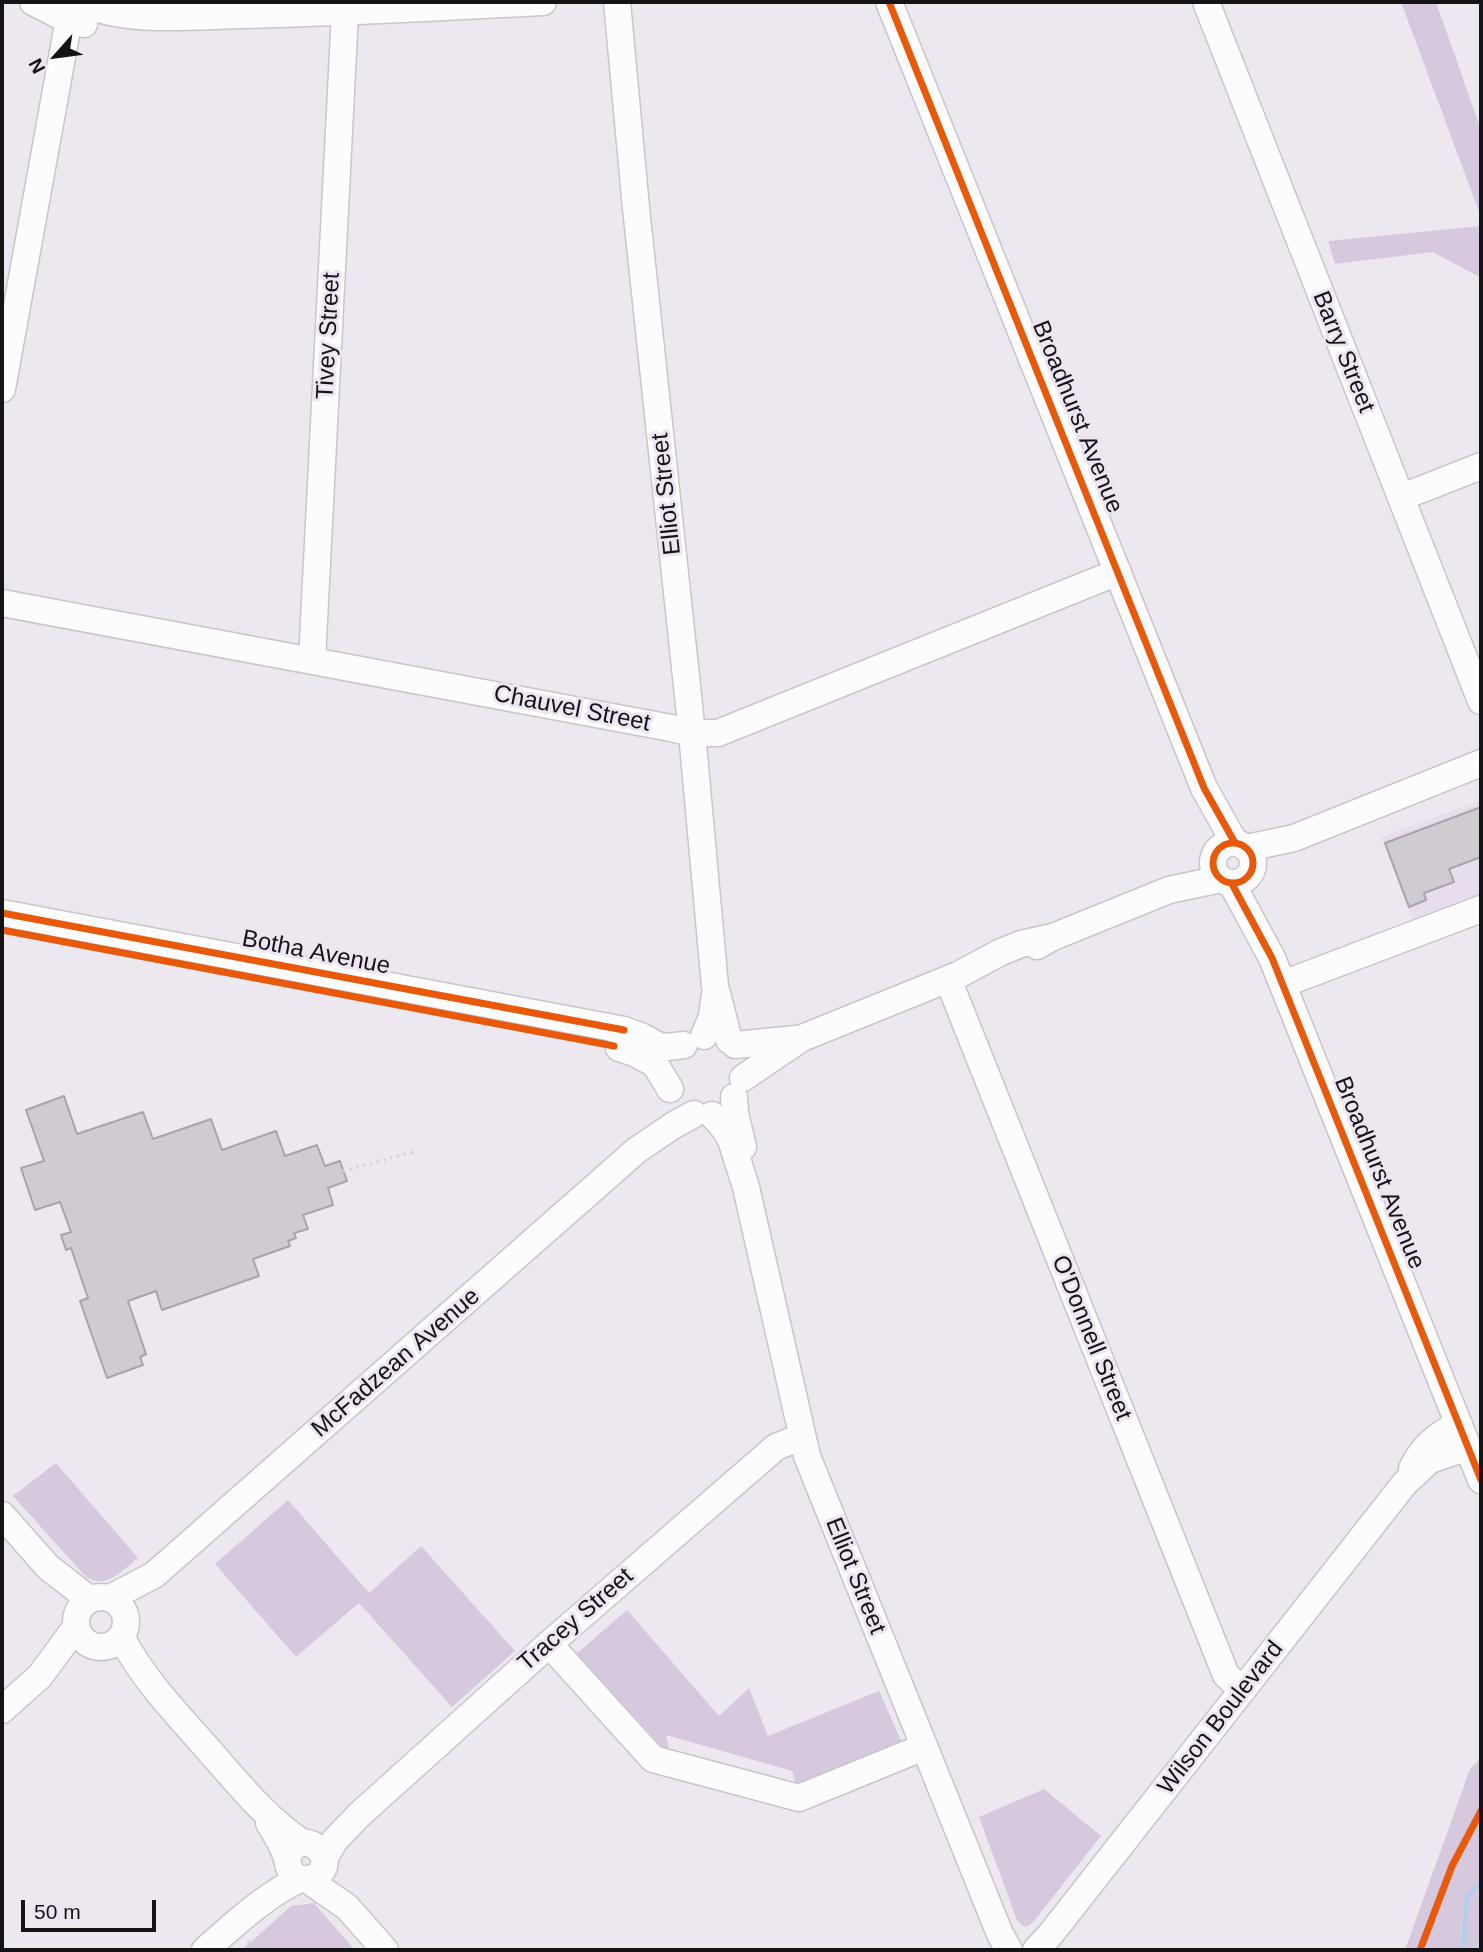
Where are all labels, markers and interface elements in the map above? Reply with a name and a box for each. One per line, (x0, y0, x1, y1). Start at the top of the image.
north arrow (21, 21, 91, 91)
text: N (25, 55, 50, 77)
street label: Tivey Street (311, 272, 347, 400)
street label: Barry Street (1306, 287, 1380, 417)
street label: Broadhurst Avenue (1025, 317, 1129, 517)
street label: Elliot Street (646, 431, 688, 557)
street label: Chauvel Street (491, 680, 653, 738)
street label: Botha Avenue (239, 925, 393, 981)
street label: Broadhurst Avenue (1327, 1073, 1431, 1273)
street label: O'Donnell Street (1045, 1251, 1137, 1425)
street label: McFadzean Avenue (306, 1282, 486, 1444)
street label: Elliot Street (819, 1514, 891, 1638)
street label: Tracey Street (513, 1562, 639, 1678)
street label: Wilson Boulevard (1152, 1636, 1290, 1800)
scale bar (24, 1885, 159, 1929)
text: 50 m (34, 1900, 81, 1923)

